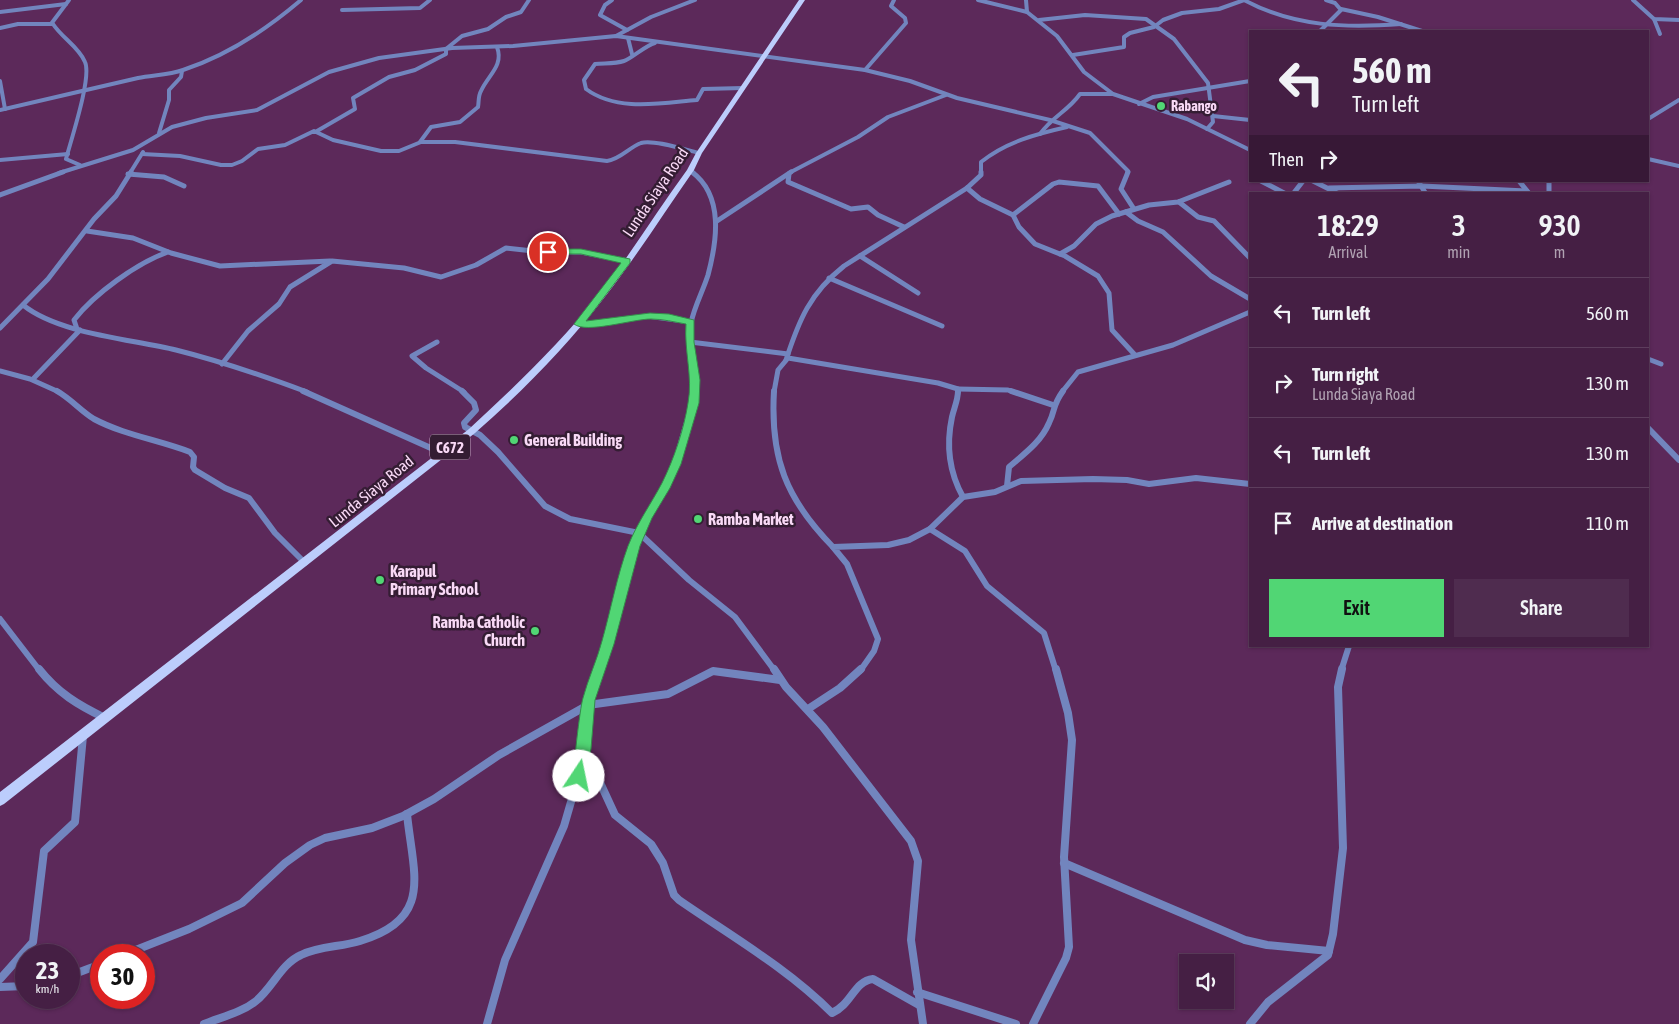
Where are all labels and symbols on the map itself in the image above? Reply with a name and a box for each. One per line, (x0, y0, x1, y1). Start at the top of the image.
place label: Rabango (1171, 98, 1217, 114)
marker: Rabango (1155, 100, 1167, 112)
street label: Lunda Siaya Road (619, 144, 692, 240)
pin (527, 231, 569, 273)
place label: General Building (524, 431, 622, 449)
road number: C672 (430, 434, 470, 460)
marker: General Building (508, 434, 520, 446)
street label: Lunda Siaya Road (325, 451, 417, 531)
place label: Ramba Market (708, 510, 794, 528)
marker: Ramba Market (692, 513, 704, 525)
place label: Karapul Primary School (390, 562, 479, 598)
marker: Karapul Primary School (374, 574, 386, 586)
place label: Ramba Catholic Church (432, 613, 525, 649)
marker: Ramba Catholic Church (529, 625, 541, 637)
position arrow (552, 749, 604, 801)
speed limit sign: 30 (90, 944, 155, 1009)

